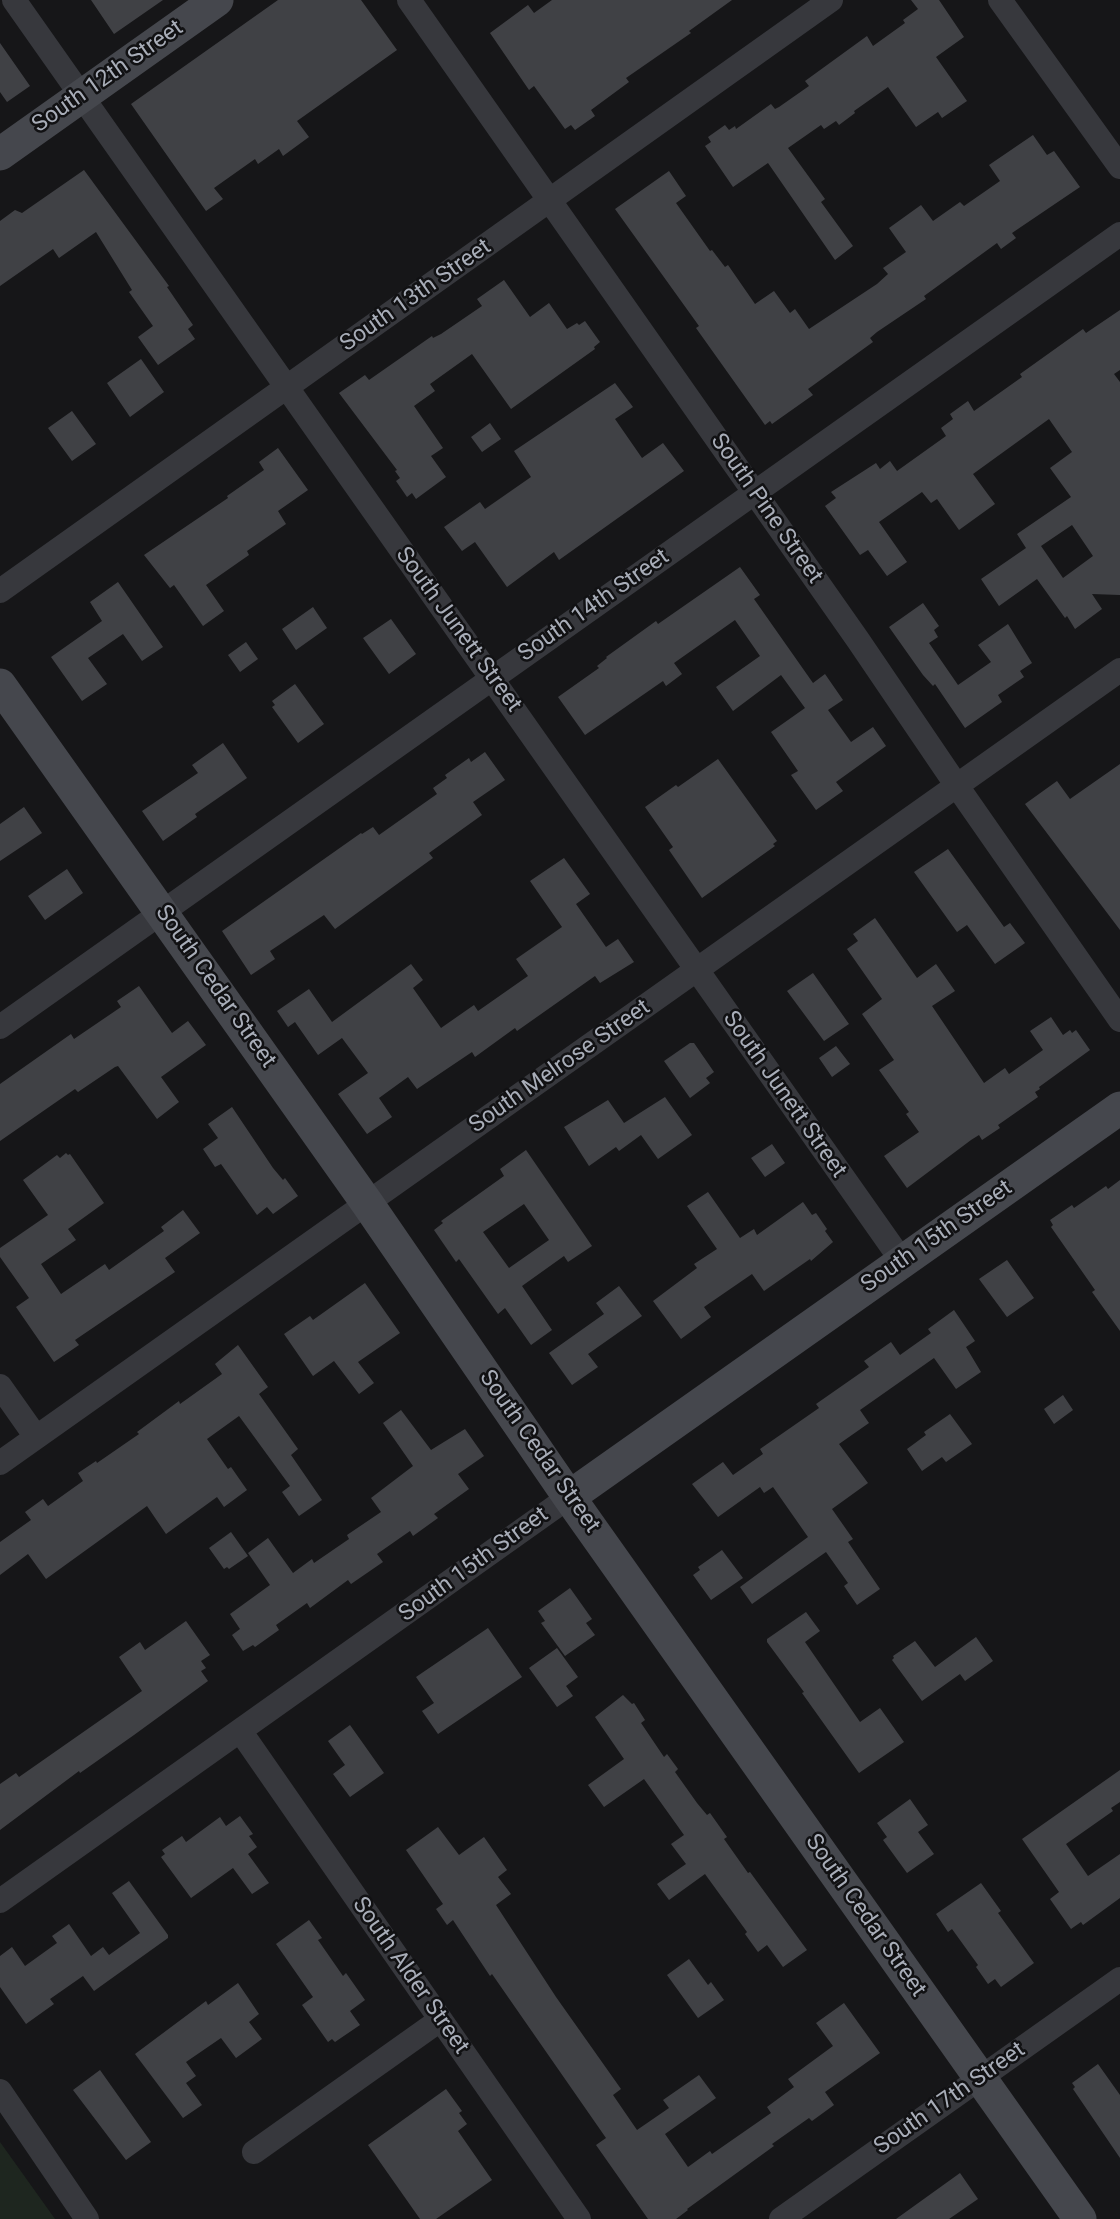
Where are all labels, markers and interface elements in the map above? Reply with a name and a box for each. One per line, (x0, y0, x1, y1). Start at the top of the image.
street label: South 12th Street (27, 15, 189, 139)
street label: South 13th Street (335, 234, 497, 358)
street label: South Pine Street (704, 429, 828, 589)
street label: South Junett Street (389, 542, 527, 718)
street label: South 14th Street (513, 544, 675, 668)
street label: South Cedar Street (149, 900, 281, 1074)
street label: South Melrose Street (464, 994, 656, 1140)
street label: South Junett Street (716, 1006, 852, 1184)
street label: South 15th Street (856, 1175, 1018, 1299)
street label: South Cedar Street (473, 1365, 605, 1539)
street label: South 15th Street (394, 1502, 554, 1628)
street label: South Cedar Street (799, 1829, 931, 2003)
street label: South Alder Street (346, 1892, 474, 2060)
street label: South 17th Street (869, 2037, 1031, 2161)

